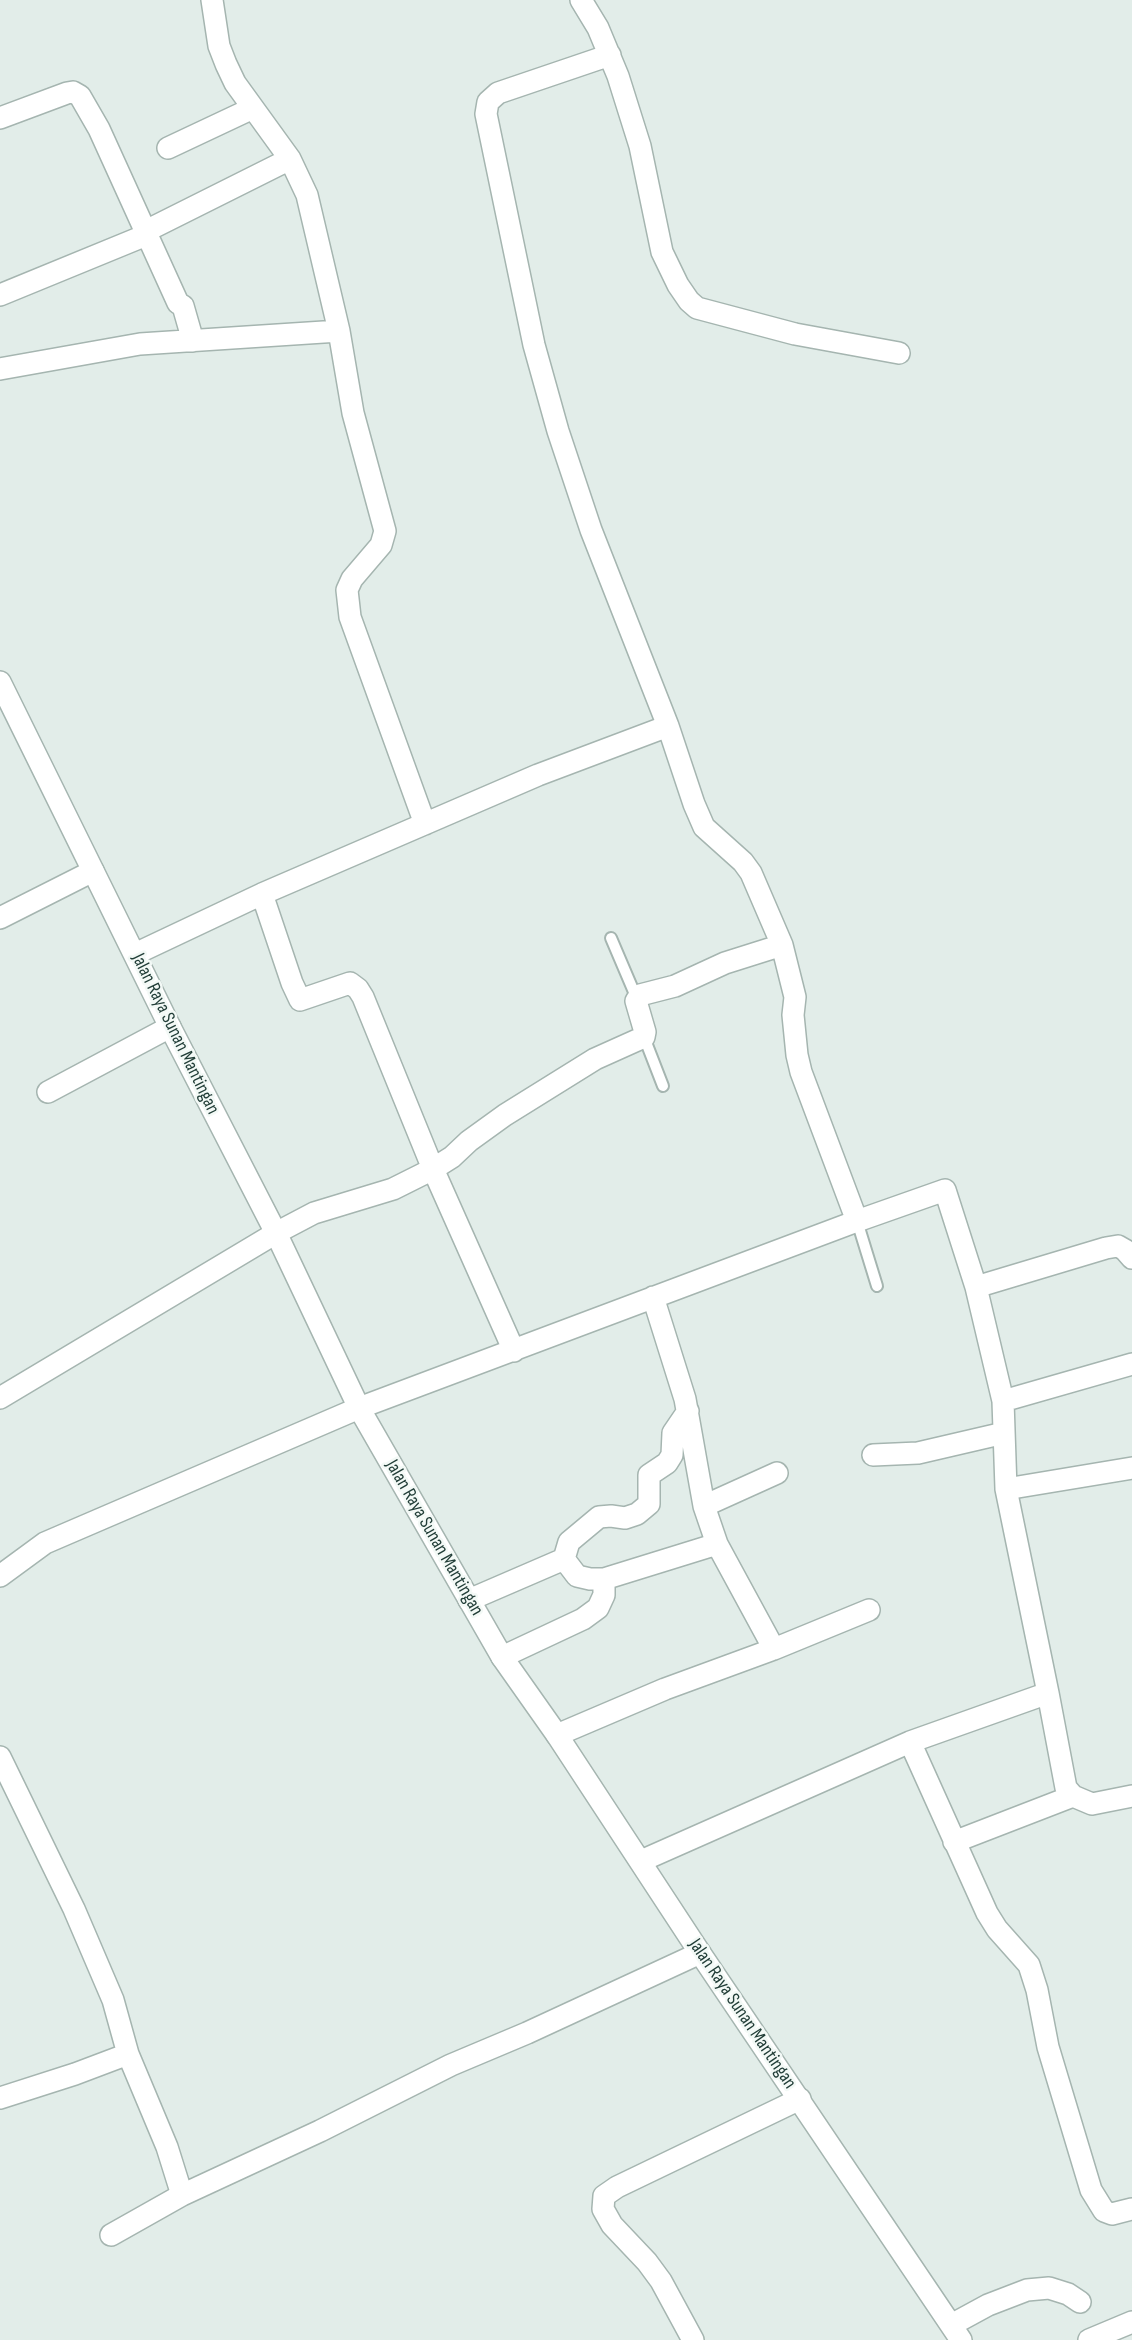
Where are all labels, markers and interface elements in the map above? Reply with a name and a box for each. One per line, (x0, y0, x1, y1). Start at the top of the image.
street label: Jalan Raya Sunan Mantingan (126, 950, 224, 1118)
street label: Jalan Raya Sunan Mantingan (380, 1456, 488, 1620)
street label: Jalan Raya Sunan Mantingan (683, 1935, 801, 2093)

